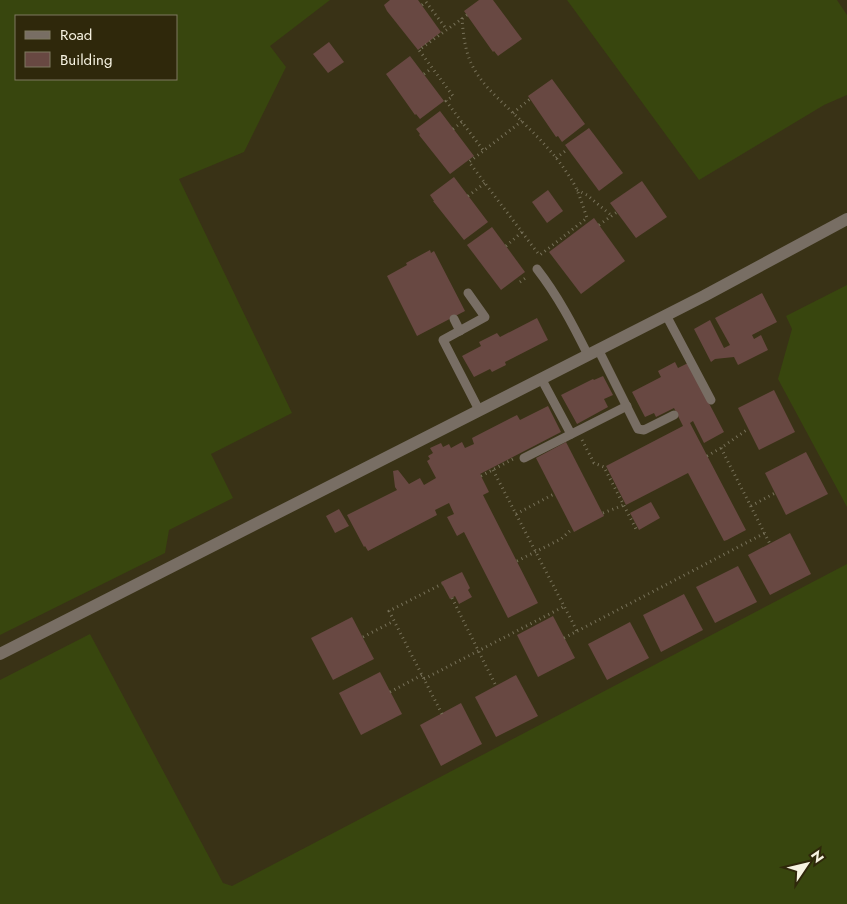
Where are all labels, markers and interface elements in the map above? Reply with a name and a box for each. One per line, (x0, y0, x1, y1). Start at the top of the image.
legend (15, 15, 178, 80)
text: Road (60, 24, 92, 46)
text: Building (60, 49, 112, 71)
north arrow (782, 839, 832, 889)
text: N (806, 846, 829, 867)

